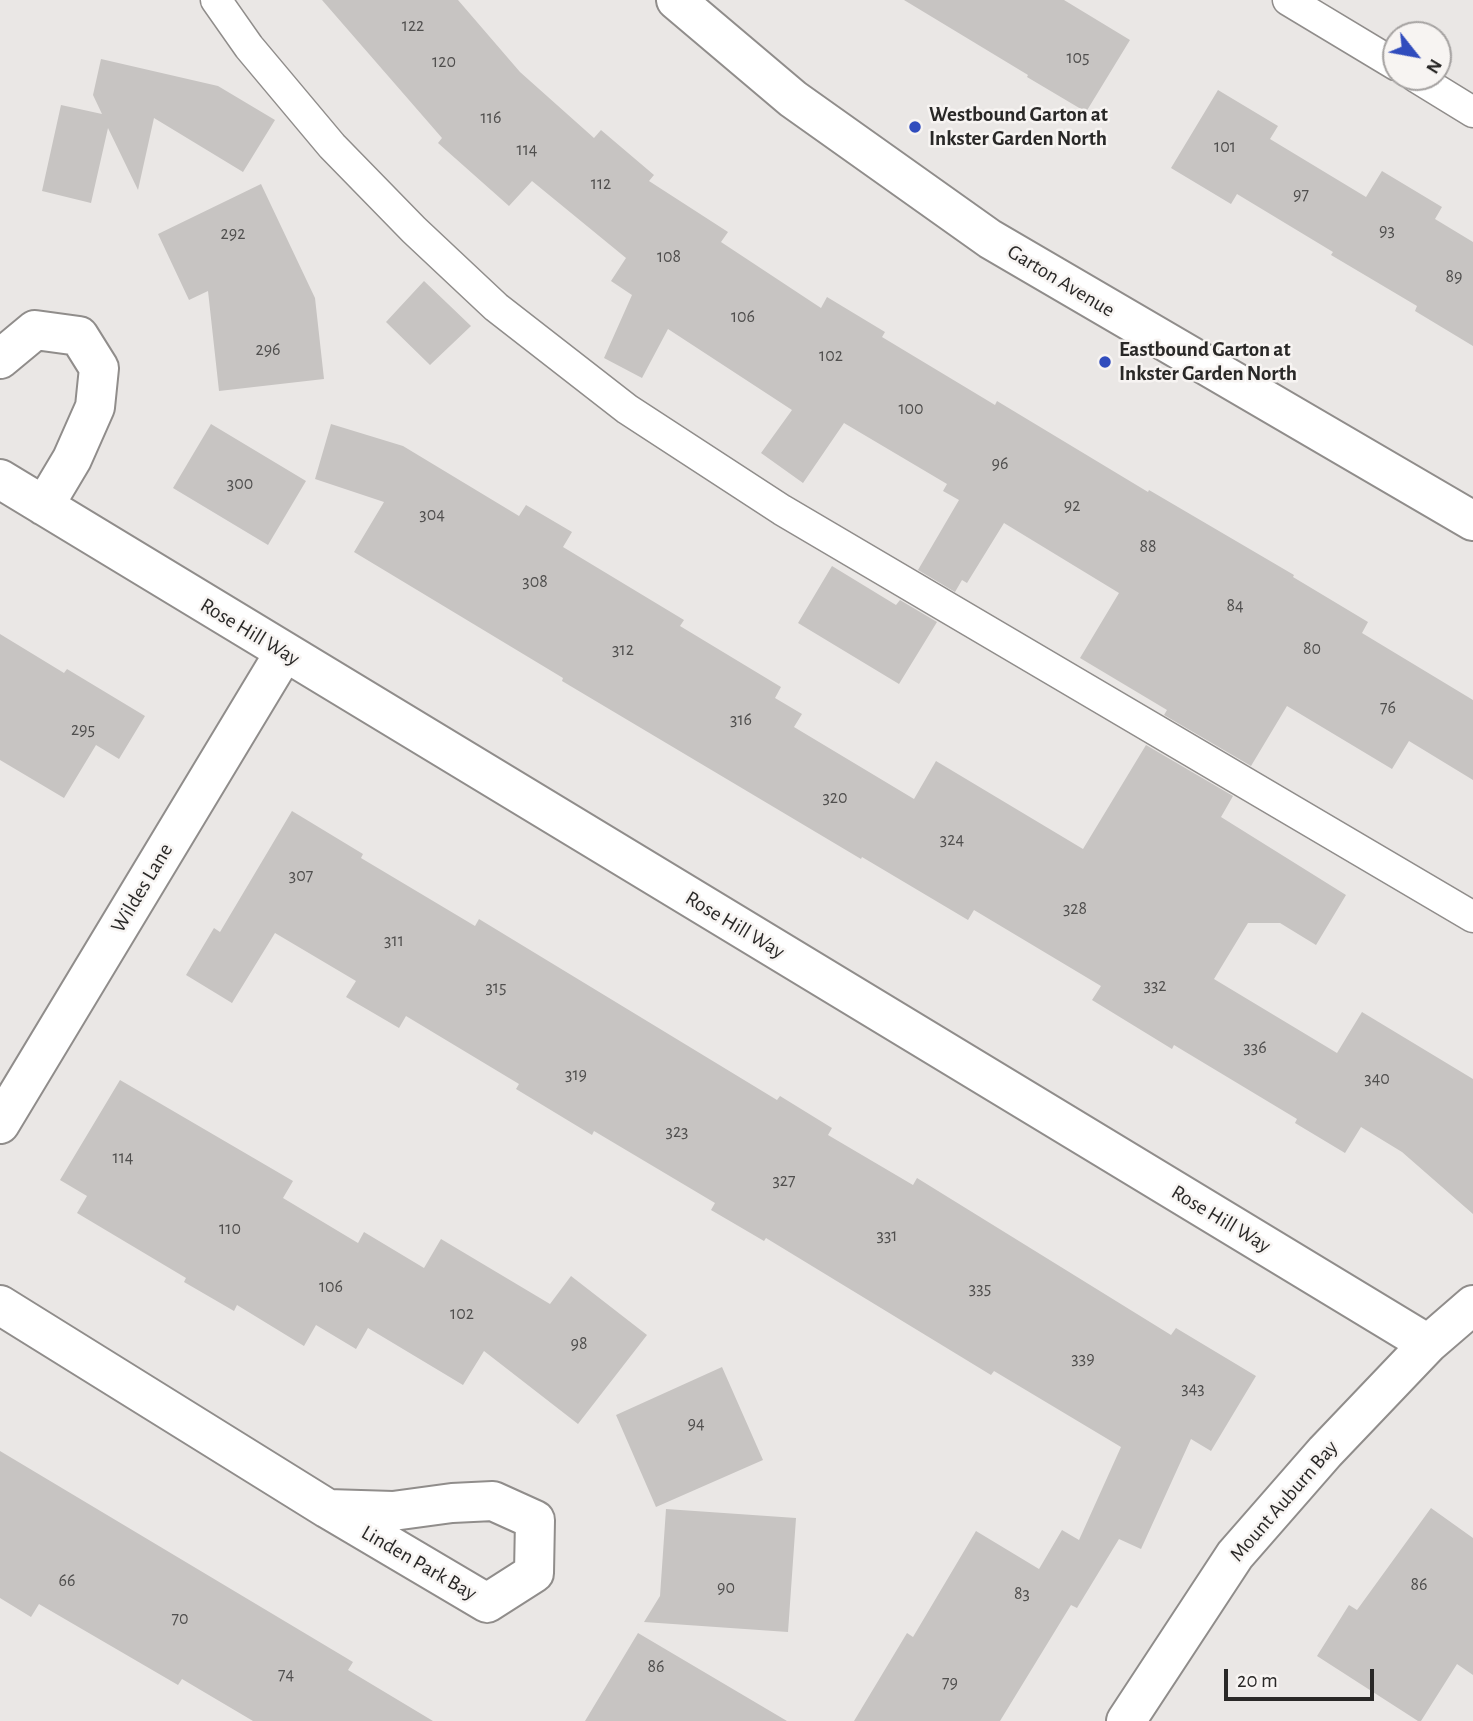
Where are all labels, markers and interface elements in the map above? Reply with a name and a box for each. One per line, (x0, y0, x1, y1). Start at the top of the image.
house number: 122 (402, 15, 424, 37)
north arrow (1382, 21, 1452, 91)
house number: 105 (1066, 47, 1090, 69)
house number: 120 (432, 51, 456, 73)
text: N (1422, 55, 1445, 77)
place label: Westbound Garton at Inkster Garden North (929, 102, 1108, 152)
house number: 116 (481, 107, 501, 129)
marker: Westbound Garton at Inkster Garden North (907, 119, 923, 135)
house number: 101 (1214, 136, 1236, 158)
house number: 114 (516, 139, 538, 161)
house number: 112 (591, 173, 611, 195)
house number: 97 (1293, 184, 1309, 206)
house number: 93 (1379, 220, 1395, 242)
house number: 292 (221, 223, 245, 245)
street label: Garton Avenue (1003, 239, 1119, 323)
house number: 108 (657, 246, 681, 268)
house number: 89 (1446, 266, 1462, 288)
house number: 106 (731, 306, 755, 328)
place label: Eastbound Garton at Inkster Garden North (1119, 337, 1297, 387)
house number: 296 (255, 339, 281, 361)
house number: 102 (819, 345, 843, 367)
marker: Eastbound Garton at Inkster Garden North (1097, 354, 1113, 370)
house number: 100 (898, 398, 924, 420)
house number: 96 (992, 453, 1008, 475)
house number: 300 (227, 473, 253, 495)
house number: 92 (1064, 495, 1080, 517)
house number: 304 (419, 504, 445, 526)
house number: 88 (1139, 536, 1157, 558)
house number: 308 (522, 571, 548, 593)
street label: Rose Hill Way (196, 593, 304, 671)
house number: 84 (1226, 595, 1244, 617)
house number: 80 (1303, 638, 1321, 660)
house number: 312 (612, 639, 634, 661)
house number: 76 (1380, 697, 1396, 719)
house number: 316 (730, 709, 752, 731)
house number: 295 (71, 719, 95, 741)
house number: 320 (822, 787, 848, 809)
house number: 324 (940, 829, 964, 851)
street label: Wildes Lane (106, 839, 178, 937)
house number: 307 (289, 865, 313, 887)
street label: Rose Hill Way (681, 886, 789, 964)
house number: 328 (1063, 898, 1087, 920)
house number: 311 (384, 930, 404, 952)
house number: 332 (1143, 975, 1167, 997)
house number: 315 (485, 977, 507, 999)
house number: 336 (1243, 1037, 1267, 1059)
house number: 319 (565, 1064, 587, 1086)
house number: 340 (1364, 1068, 1390, 1090)
house number: 323 (665, 1121, 689, 1143)
house number: 114 (112, 1147, 134, 1169)
house number: 327 (772, 1170, 796, 1192)
street label: Rose Hill Way (1167, 1180, 1275, 1258)
house number: 110 (219, 1218, 241, 1240)
house number: 331 (876, 1225, 898, 1247)
house number: 106 (319, 1276, 343, 1298)
house number: 335 (969, 1278, 991, 1300)
house number: 102 (450, 1303, 474, 1325)
house number: 98 (571, 1333, 587, 1355)
house number: 339 (1071, 1348, 1095, 1370)
house number: 343 (1181, 1378, 1205, 1400)
house number: 94 (687, 1413, 705, 1435)
street label: Mount Auburn Bay (1224, 1435, 1344, 1567)
street label: Linden Park Bay (357, 1520, 481, 1606)
house number: 66 (59, 1570, 75, 1592)
house number: 86 (1411, 1574, 1427, 1596)
house number: 90 (717, 1577, 735, 1599)
house number: 83 (1014, 1583, 1030, 1605)
house number: 70 (171, 1608, 189, 1630)
scale bar (1228, 1654, 1378, 1698)
house number: 86 (648, 1656, 664, 1678)
house number: 74 (278, 1664, 294, 1686)
text: 20 m (1237, 1670, 1278, 1691)
house number: 79 (942, 1672, 958, 1694)

